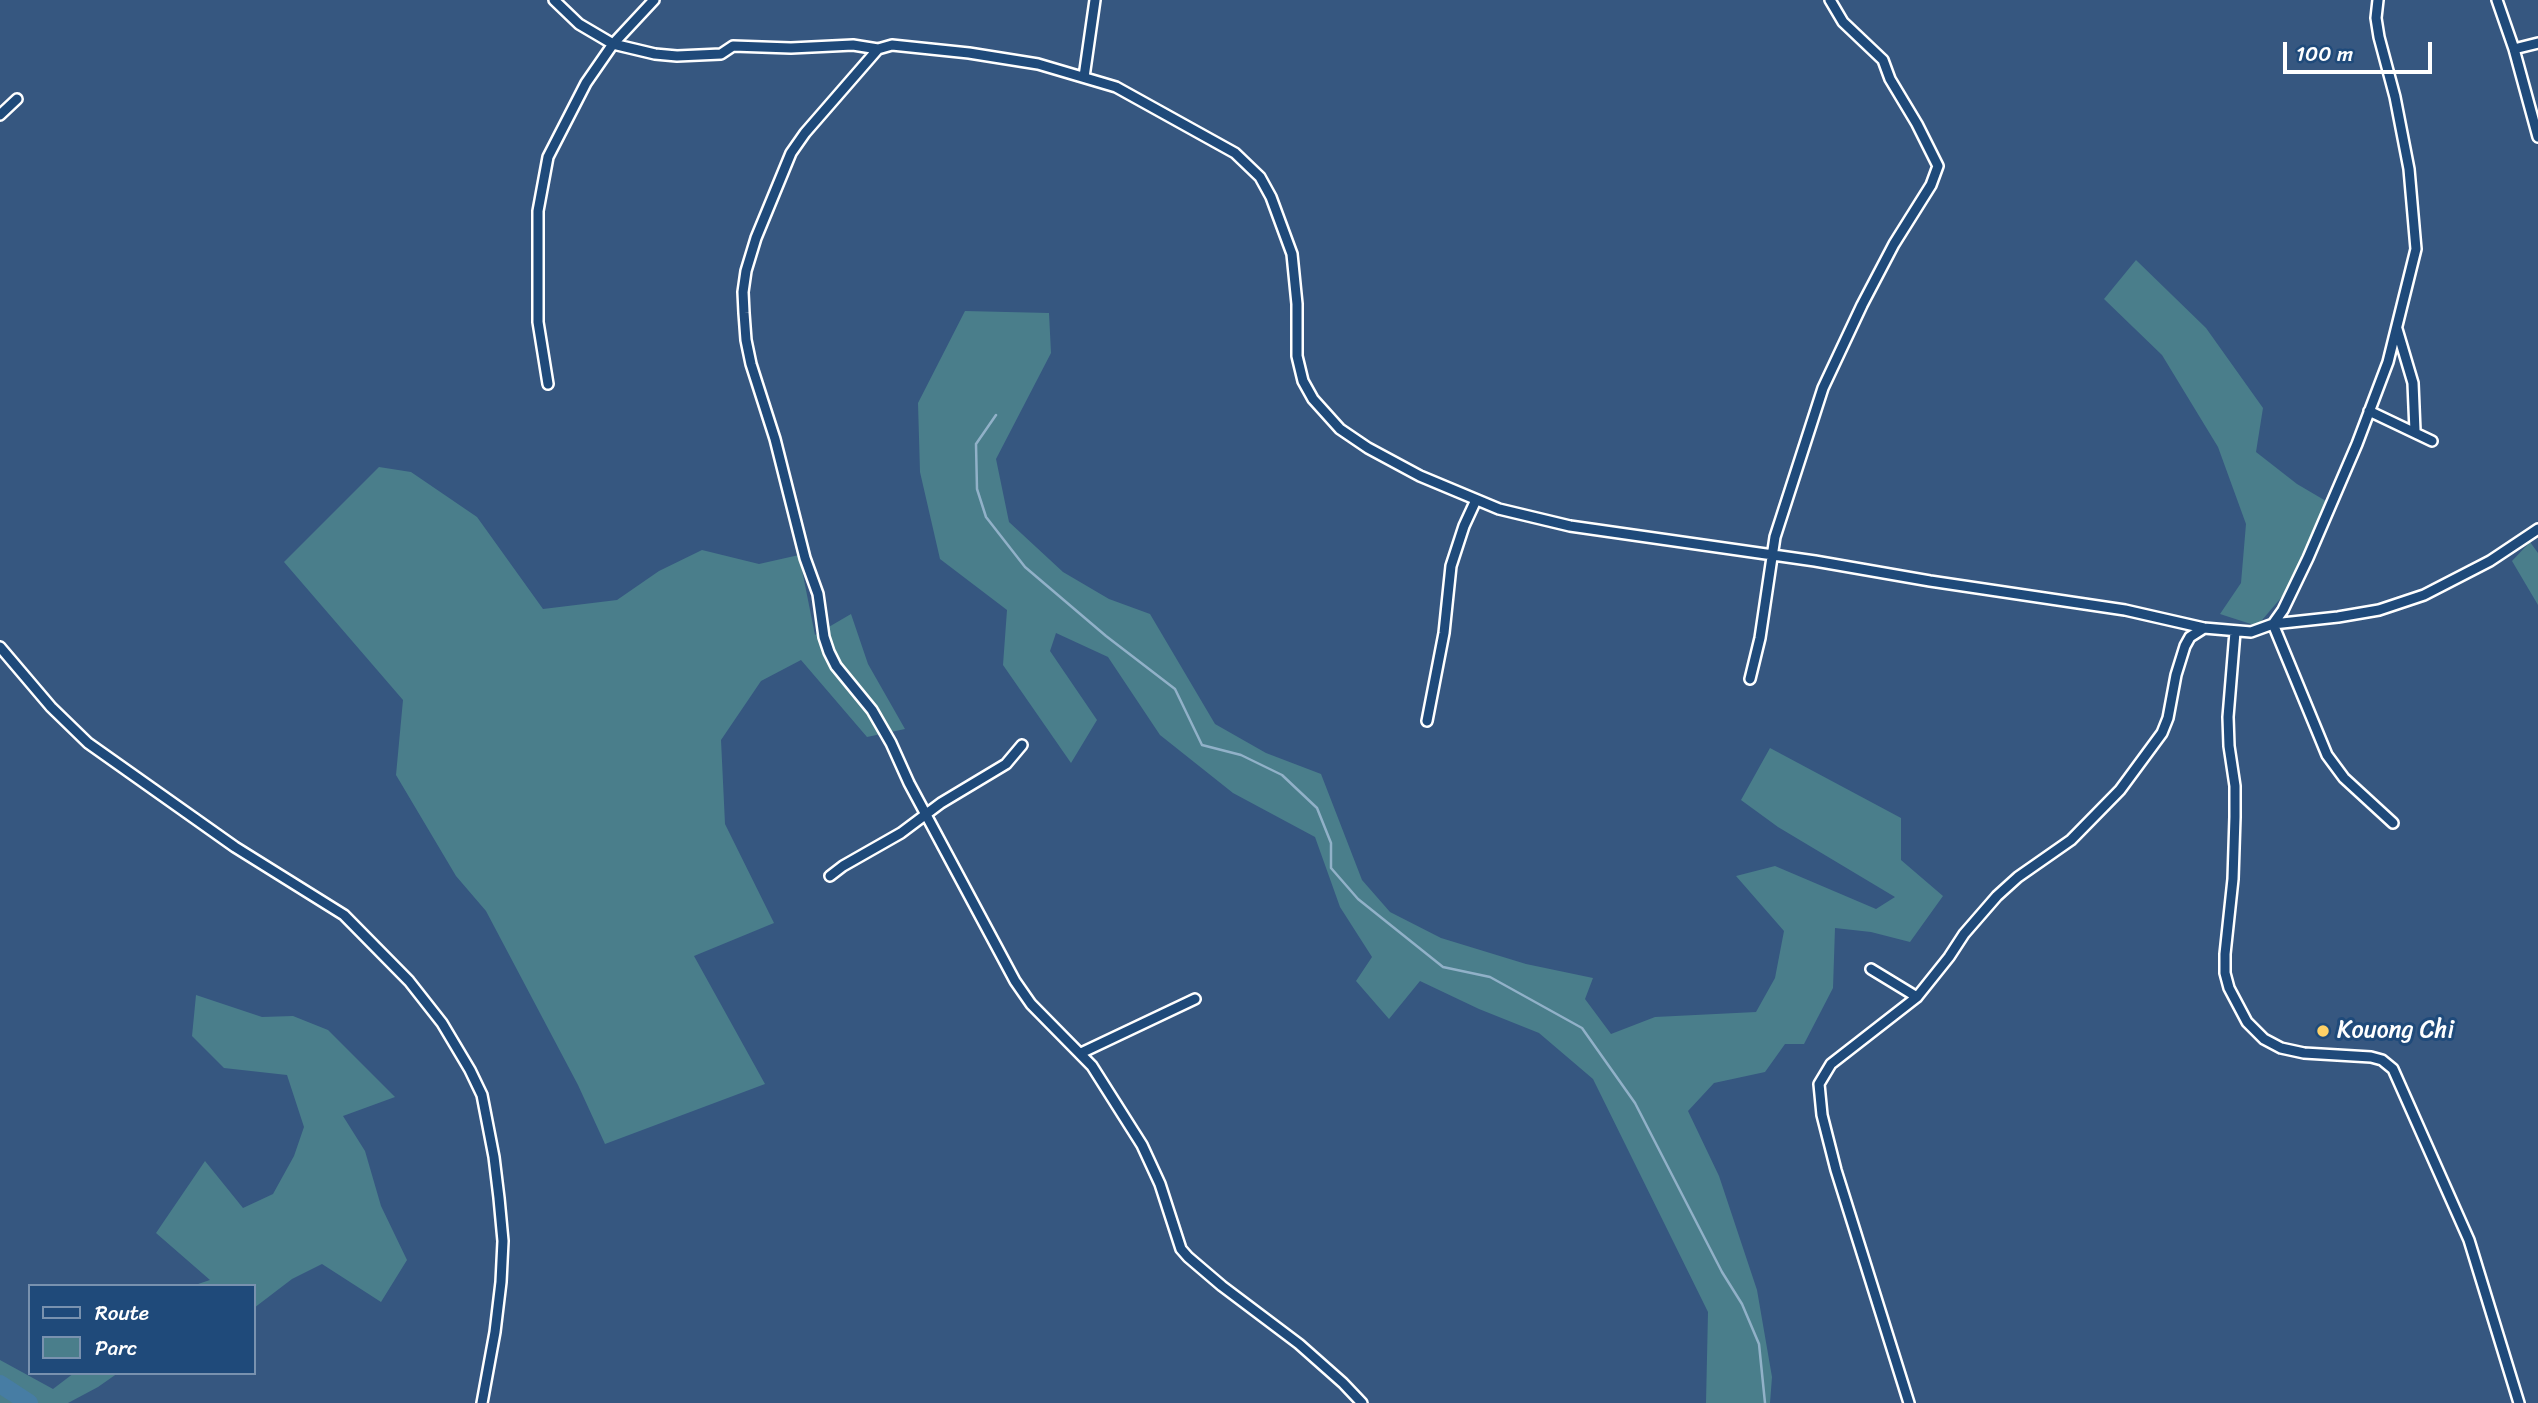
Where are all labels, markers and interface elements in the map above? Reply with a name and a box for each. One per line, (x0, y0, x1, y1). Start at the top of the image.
scale bar (2286, 28, 2435, 72)
text: 100 m (2296, 35, 2353, 73)
place label: Kouong Chi (2337, 1017, 2454, 1045)
marker: Kouong Chi (2315, 1023, 2331, 1039)
legend (28, 1284, 256, 1375)
text: Route (95, 1294, 149, 1332)
text: Parc (95, 1329, 137, 1367)

